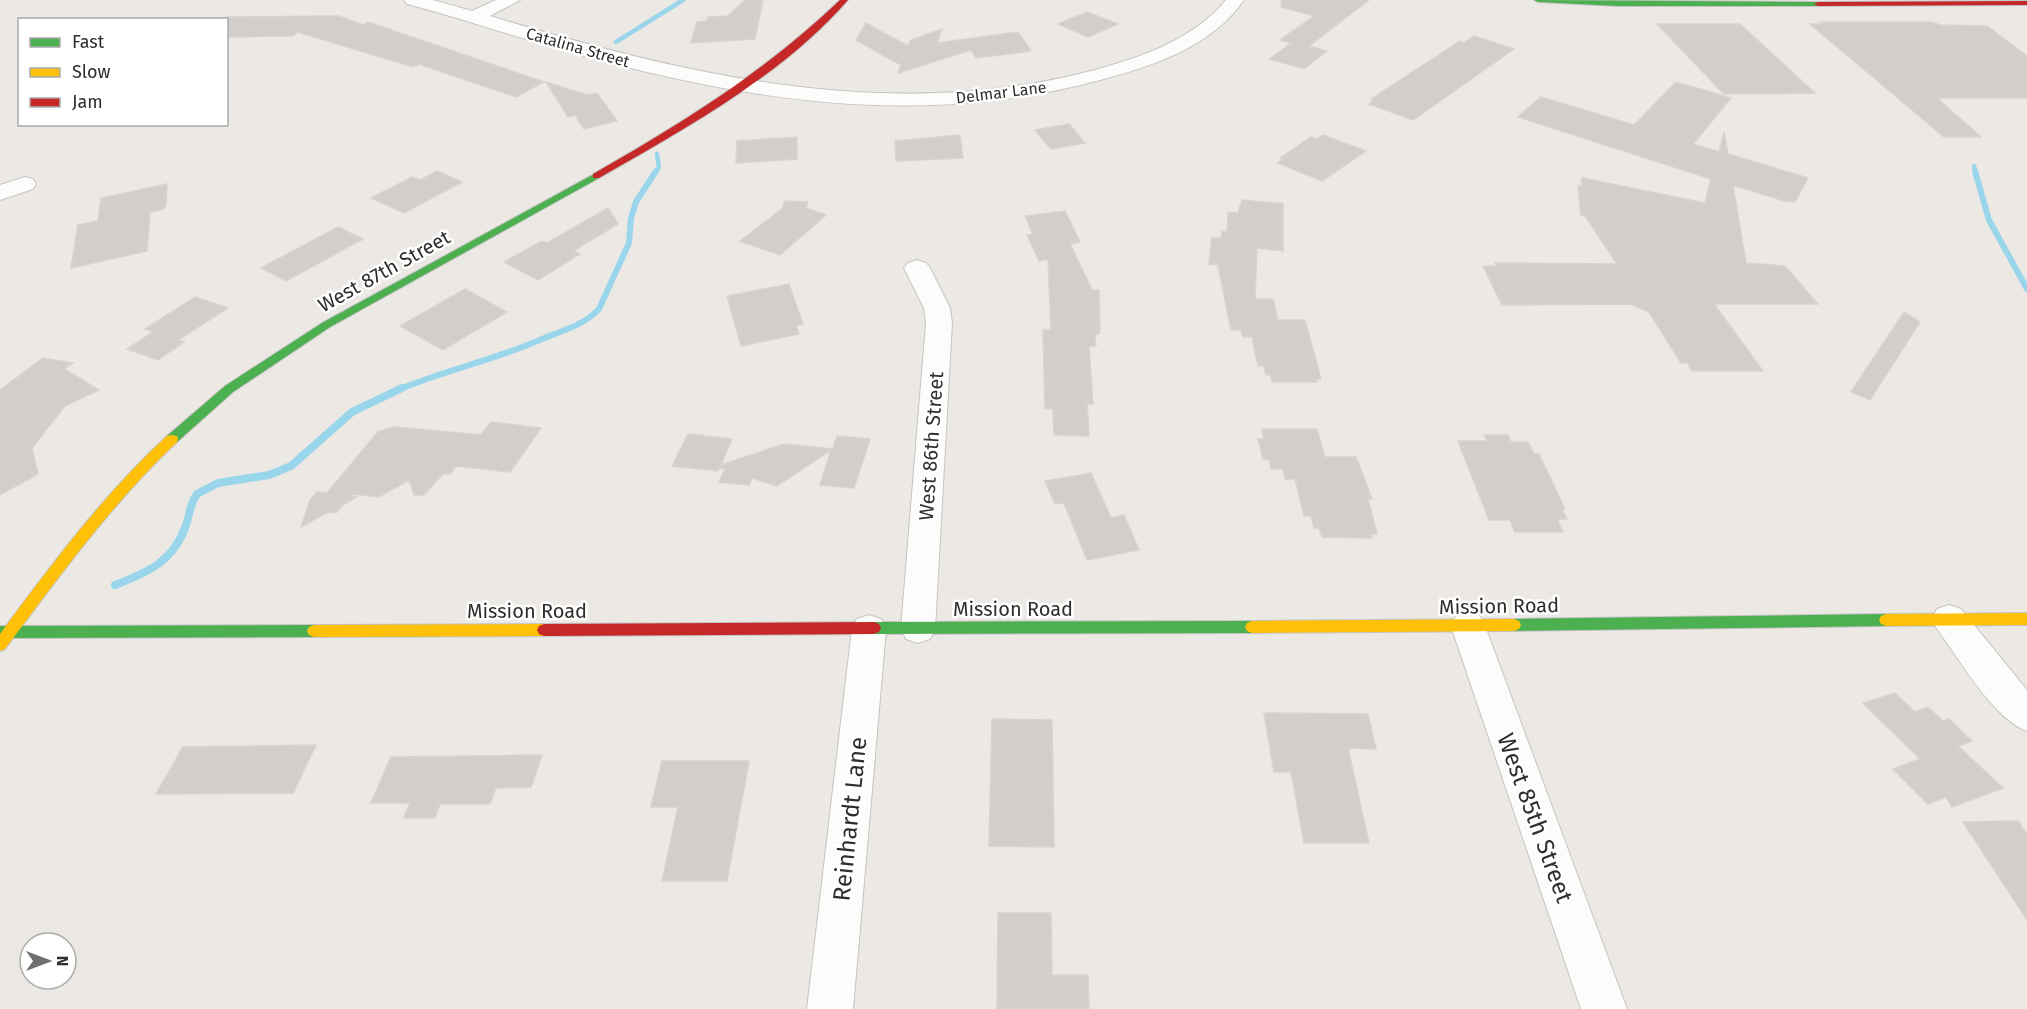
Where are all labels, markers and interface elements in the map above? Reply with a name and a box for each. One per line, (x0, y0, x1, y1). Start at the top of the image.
legend (18, 18, 228, 126)
street label: Catalina Street (524, 24, 632, 71)
text: Fast (72, 31, 105, 53)
text: Slow (72, 61, 111, 83)
street label: Delmar Lane (955, 78, 1047, 107)
text: Jam (72, 91, 103, 113)
street label: West 87th Street (314, 224, 455, 317)
street label: West 86th Street (914, 370, 948, 521)
street label: Mission Road (1439, 593, 1559, 619)
street label: Mission Road (953, 597, 1073, 621)
street label: Mission Road (467, 599, 587, 623)
street label: West 85th Street (1491, 729, 1579, 907)
street label: Reinhardt Lane (827, 735, 873, 903)
north arrow (18, 931, 78, 991)
text: N (53, 956, 72, 966)

